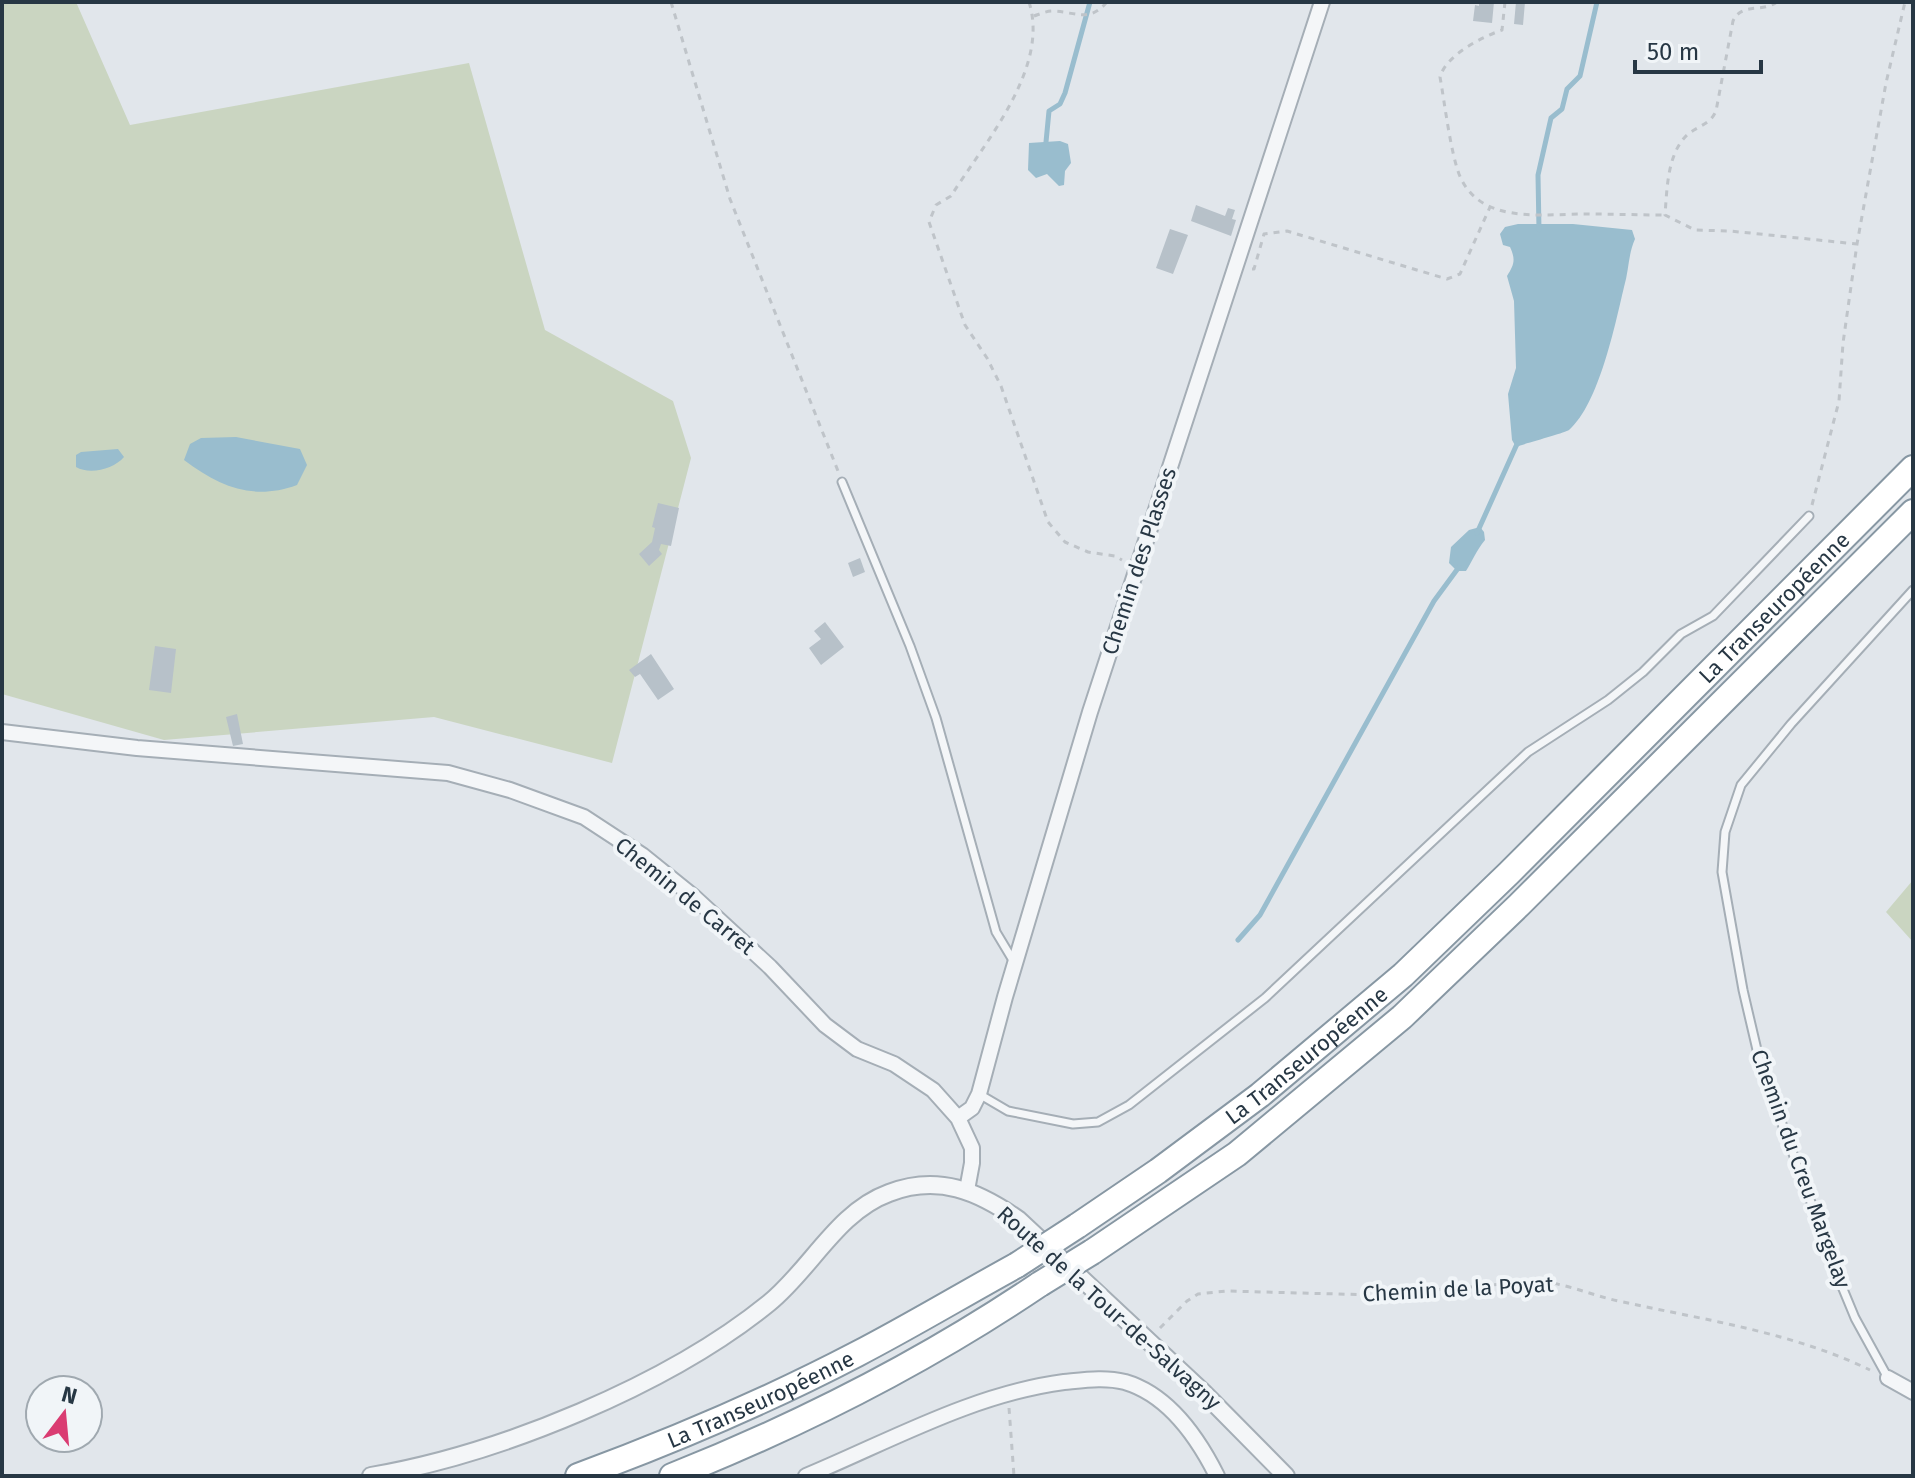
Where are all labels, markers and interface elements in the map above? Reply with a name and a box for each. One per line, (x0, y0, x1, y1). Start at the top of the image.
scale bar (1635, 24, 1761, 74)
text: 50 m (1647, 38, 1699, 66)
street label: Chemin des Plasses (1096, 464, 1182, 658)
street label: La Transeuropéenne (1693, 526, 1855, 689)
street label: Chemin de Carret (610, 831, 760, 961)
street label: La Transeuropéenne (1220, 980, 1393, 1130)
street label: Chemin du Creu Margelay (1745, 1046, 1857, 1292)
street label: Route de la Tour-de-Salvagny (991, 1200, 1227, 1416)
street label: Chemin de la Poyat (1362, 1271, 1554, 1307)
street label: La Transeuropéenne (663, 1345, 858, 1454)
north arrow (24, 1374, 104, 1454)
text: N (59, 1380, 80, 1410)

